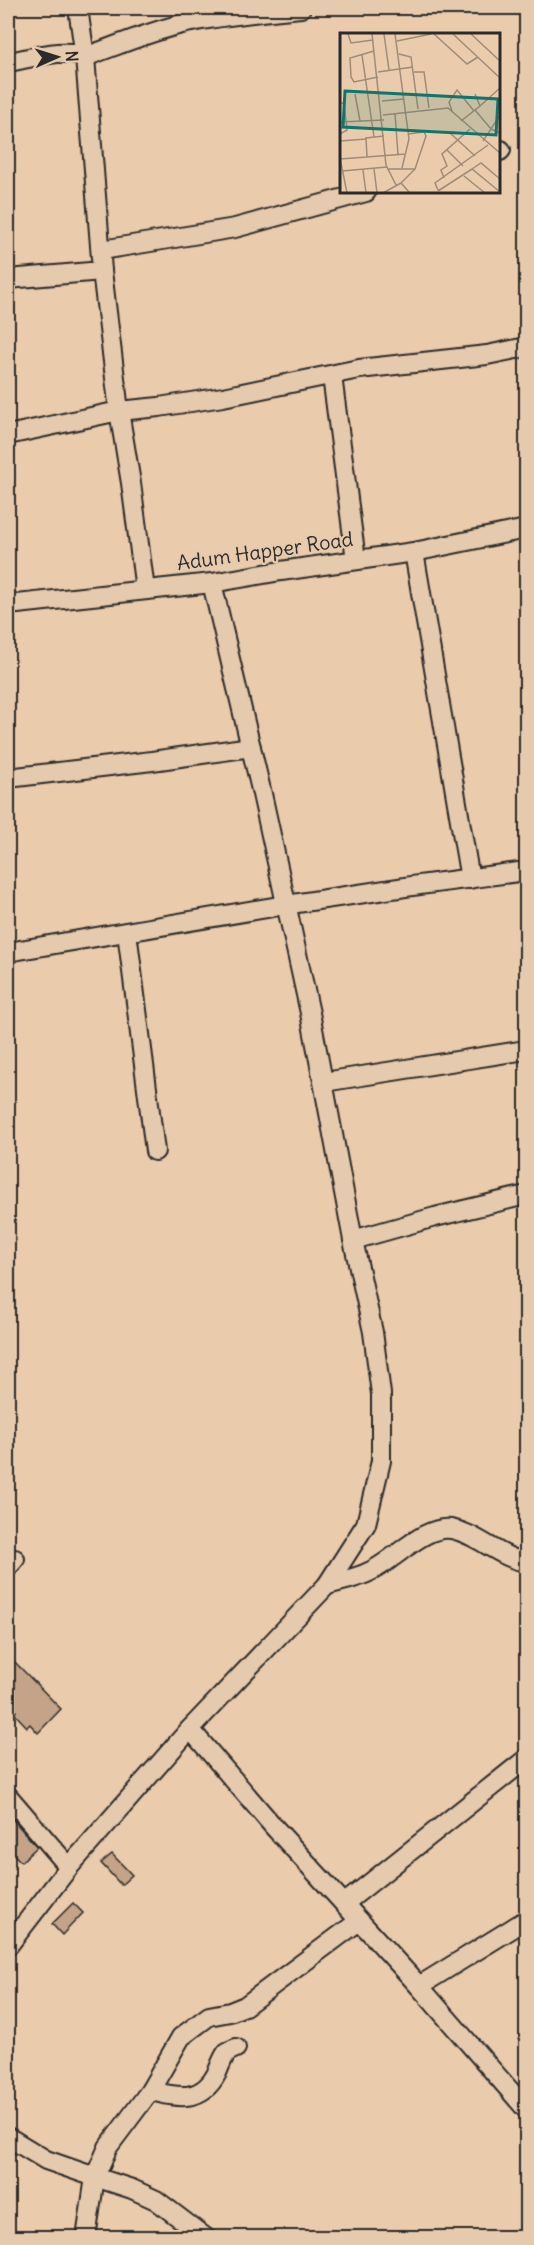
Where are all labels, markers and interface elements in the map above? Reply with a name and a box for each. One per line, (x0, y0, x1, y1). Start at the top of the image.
north arrow (27, 27, 87, 87)
inset map (340, 33, 501, 194)
text: N (62, 50, 82, 62)
street label: Adum Happer Road (175, 526, 355, 575)

